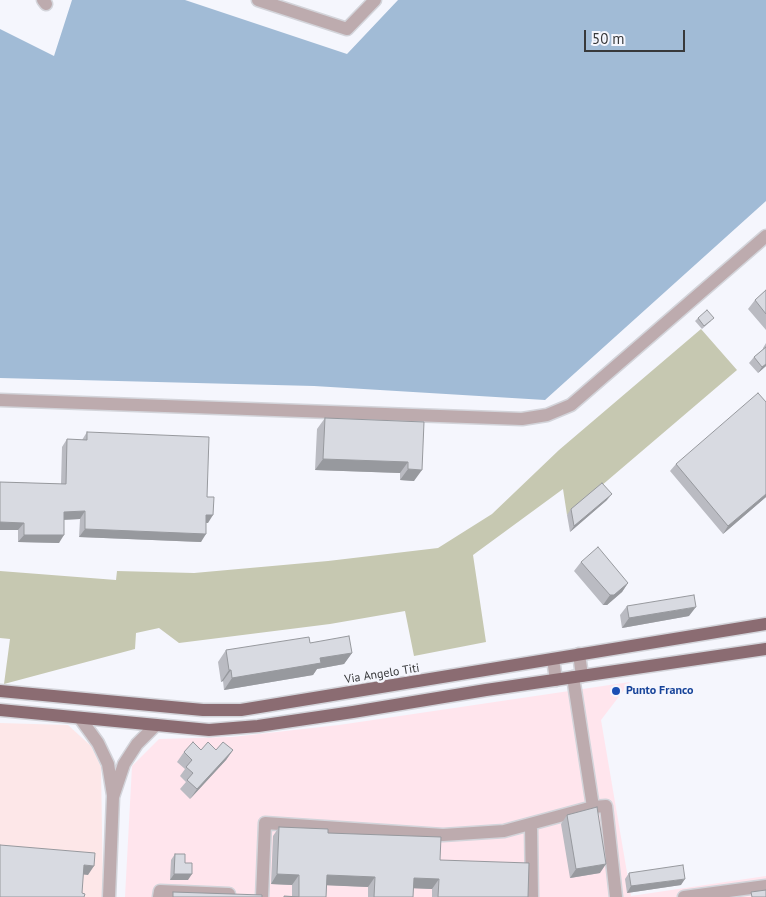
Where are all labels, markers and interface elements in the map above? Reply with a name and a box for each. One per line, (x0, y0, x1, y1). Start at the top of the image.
scale bar (586, 20, 687, 52)
text: 50 m (592, 29, 625, 48)
street label: Via Angelo Titi (344, 661, 420, 687)
place label: Punto Franco (626, 684, 693, 698)
marker: Punto Franco (610, 685, 622, 697)

